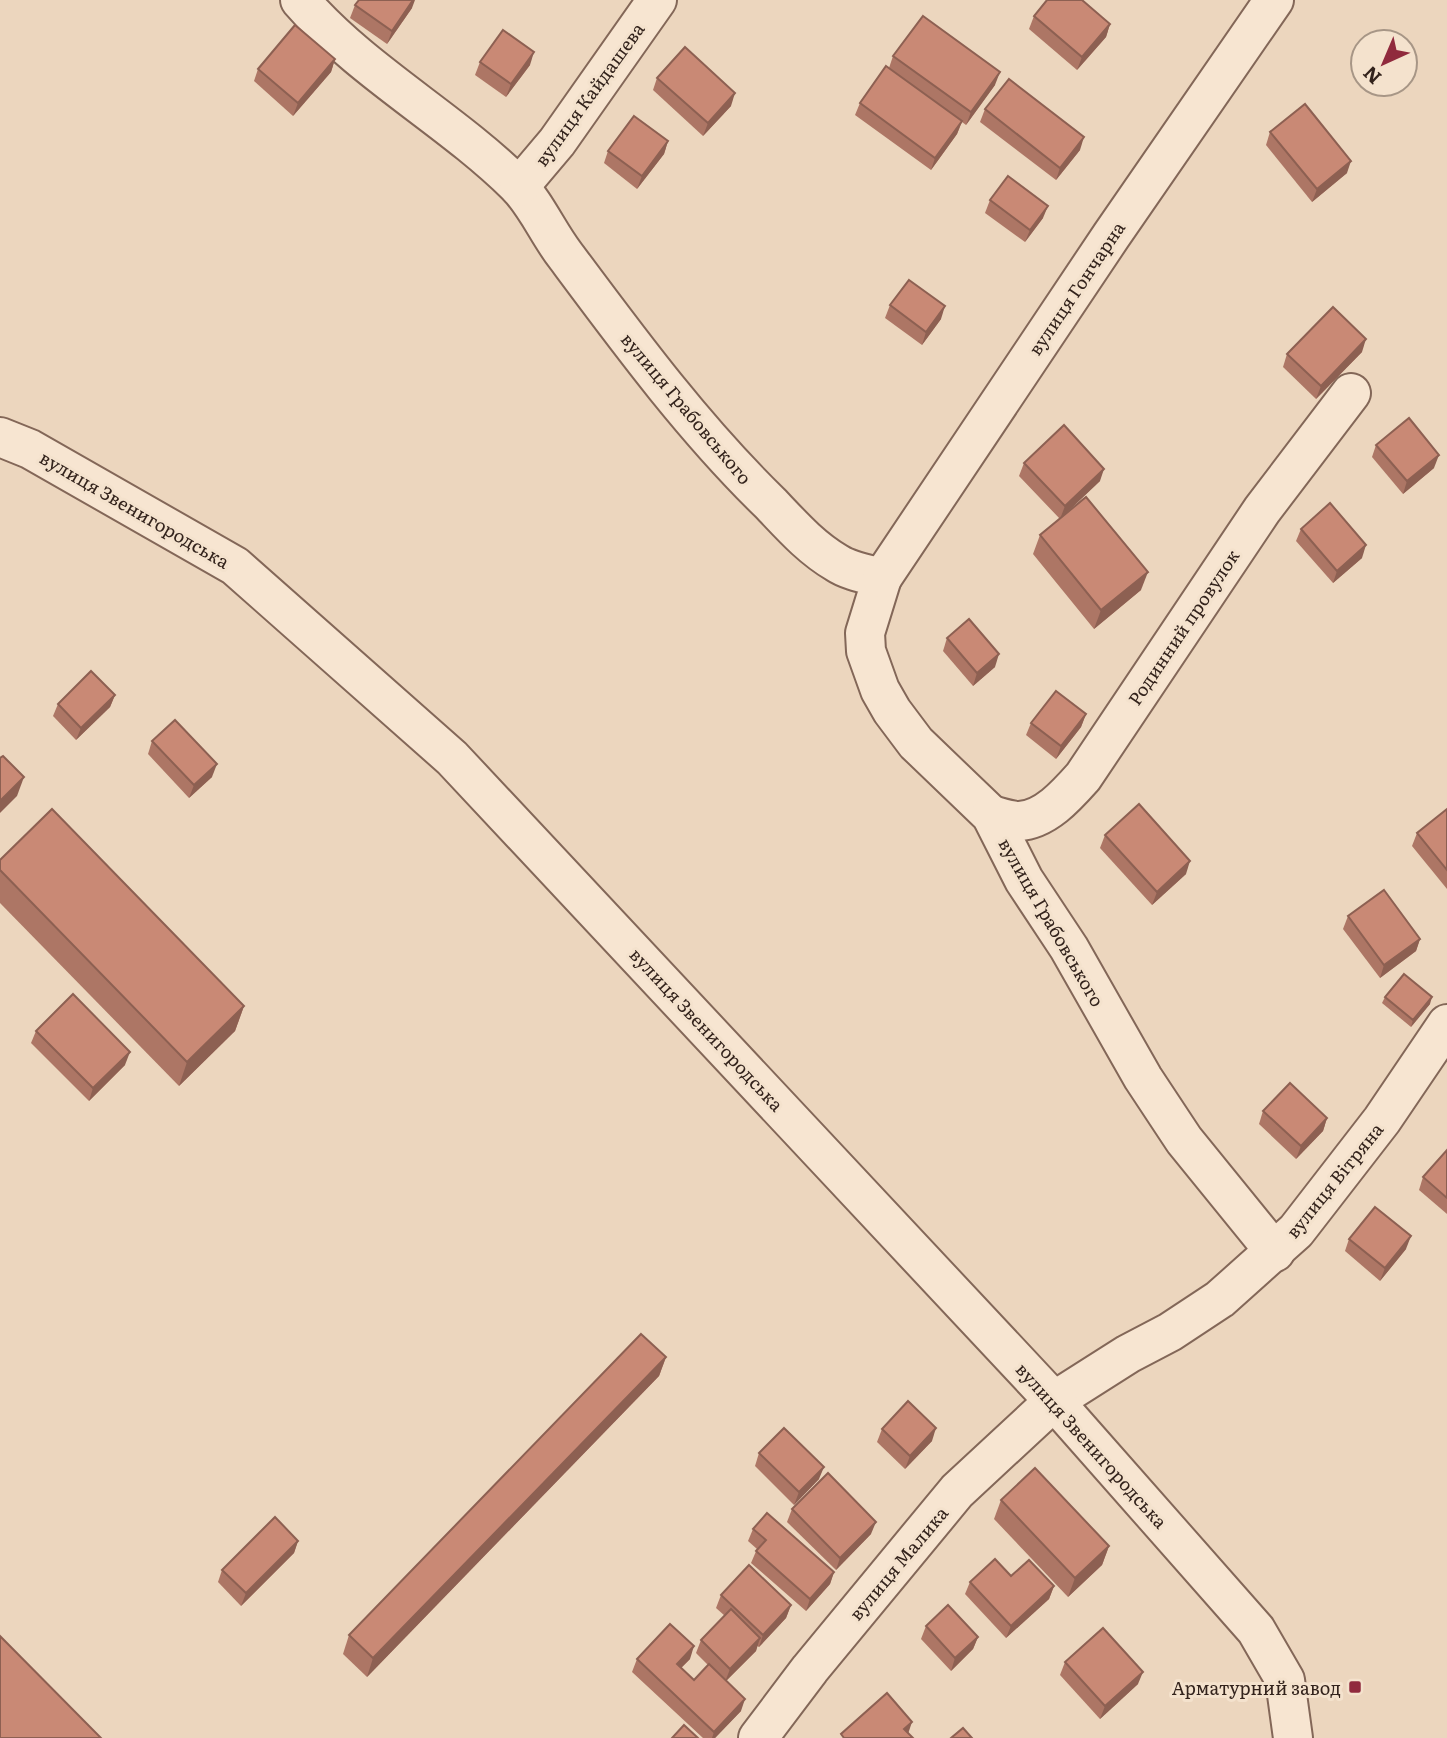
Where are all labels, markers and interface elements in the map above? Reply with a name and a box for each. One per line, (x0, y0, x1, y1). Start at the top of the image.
street label: вулиця Кайдашева (528, 16, 651, 171)
north arrow (1349, 28, 1419, 98)
text: N (1356, 60, 1387, 92)
street label: вулиця Гончарна (1021, 215, 1131, 360)
street label: вулиця Грабовського (615, 326, 759, 490)
street label: вулиця Звенигородська (35, 444, 235, 575)
street label: Родинний провулок (1121, 543, 1245, 710)
street label: вулиця Грабовського (993, 833, 1111, 1011)
street label: вулиця Звенигородська (624, 941, 790, 1117)
street label: вулиця Вітряна (1279, 1116, 1389, 1244)
street label: вулиця Звенигородська (1010, 1356, 1174, 1534)
street label: вулиця Малика (842, 1500, 954, 1626)
place label: Арматурний завод (1172, 1674, 1341, 1701)
marker: Арматурний завод (1347, 1679, 1363, 1695)

